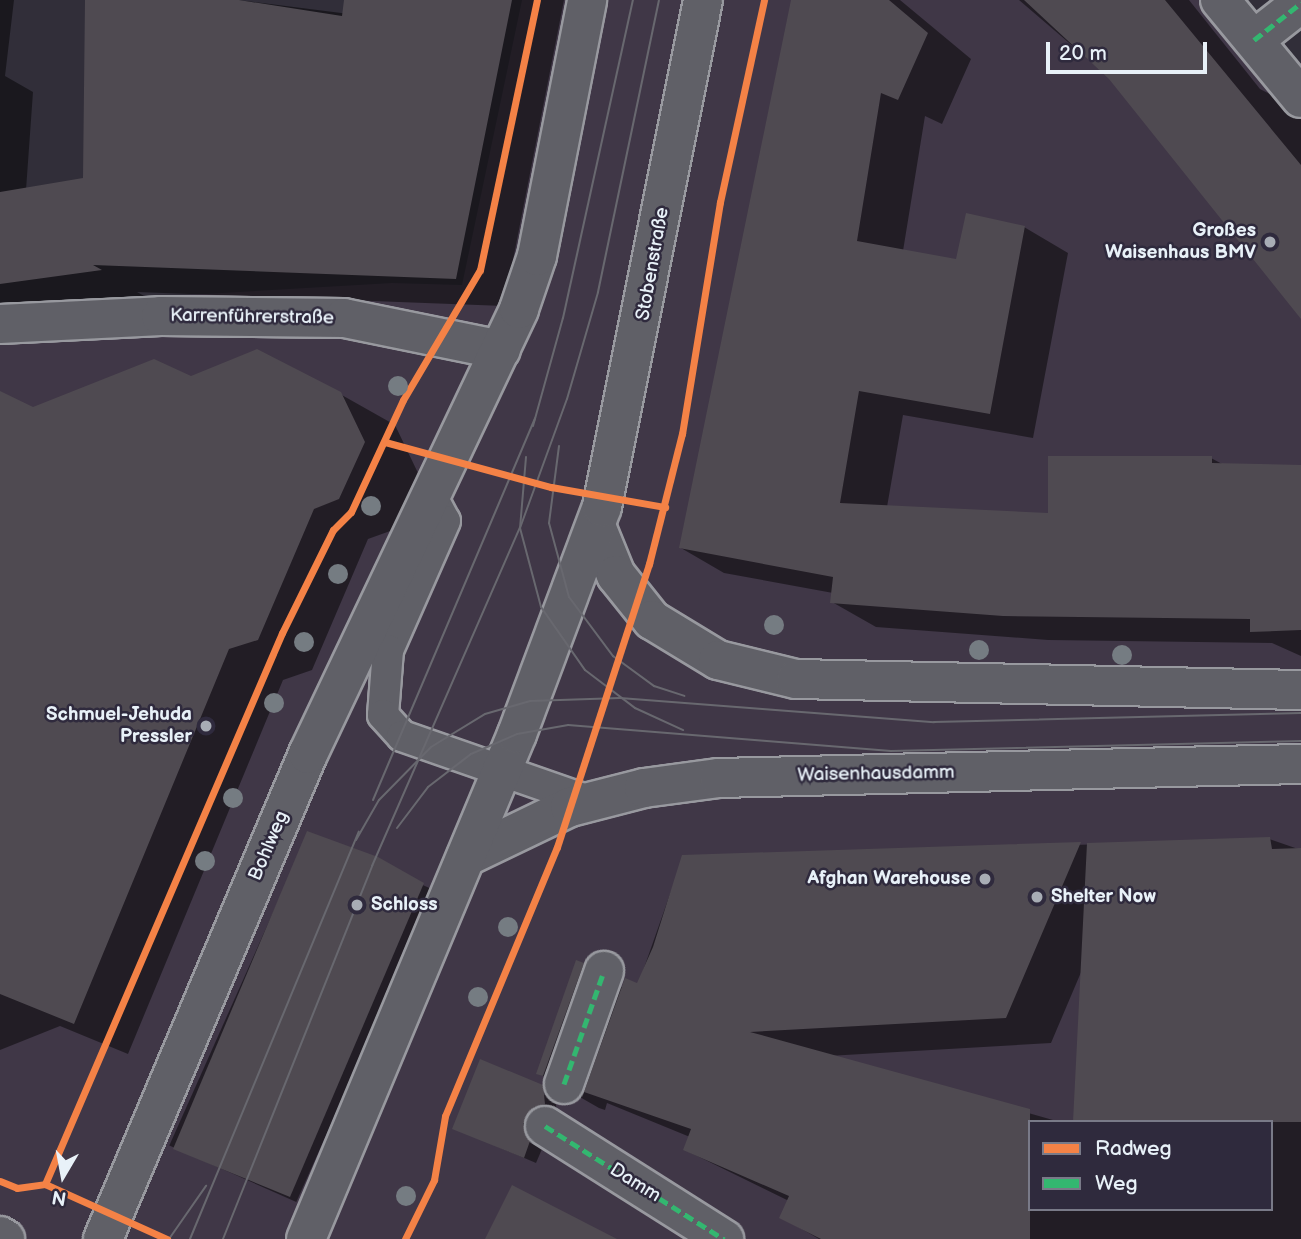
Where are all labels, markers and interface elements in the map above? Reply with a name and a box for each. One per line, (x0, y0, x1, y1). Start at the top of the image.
scale bar (1049, 28, 1210, 72)
text: 20 m (1059, 41, 1107, 66)
street label: Stobenstraße (632, 206, 674, 322)
place label: Großes Waisenhaus BMV (1105, 220, 1256, 264)
marker: Großes Waisenhaus BMV (1262, 234, 1278, 250)
street label: Karrenführerstraße (170, 304, 334, 330)
place label: Schmuel-Jehuda Pressler (46, 704, 192, 748)
marker: Schmuel-Jehuda Pressler (198, 718, 214, 734)
street label: Waisenhausdamm (797, 761, 955, 787)
street label: Bohlweg (244, 808, 294, 884)
place label: Afghan Warehouse (807, 868, 971, 890)
marker: Afghan Warehouse (977, 871, 993, 887)
place label: Shelter Now (1051, 886, 1156, 908)
marker: Shelter Now (1029, 889, 1045, 905)
place label: Schloss (371, 894, 438, 916)
marker: Schloss (349, 897, 365, 913)
legend (1028, 1120, 1273, 1211)
text: Radweg (1095, 1136, 1172, 1161)
north arrow (28, 1141, 98, 1211)
street label: Damm (605, 1159, 665, 1207)
text: Weg (1095, 1171, 1138, 1196)
text: N (50, 1185, 68, 1210)

